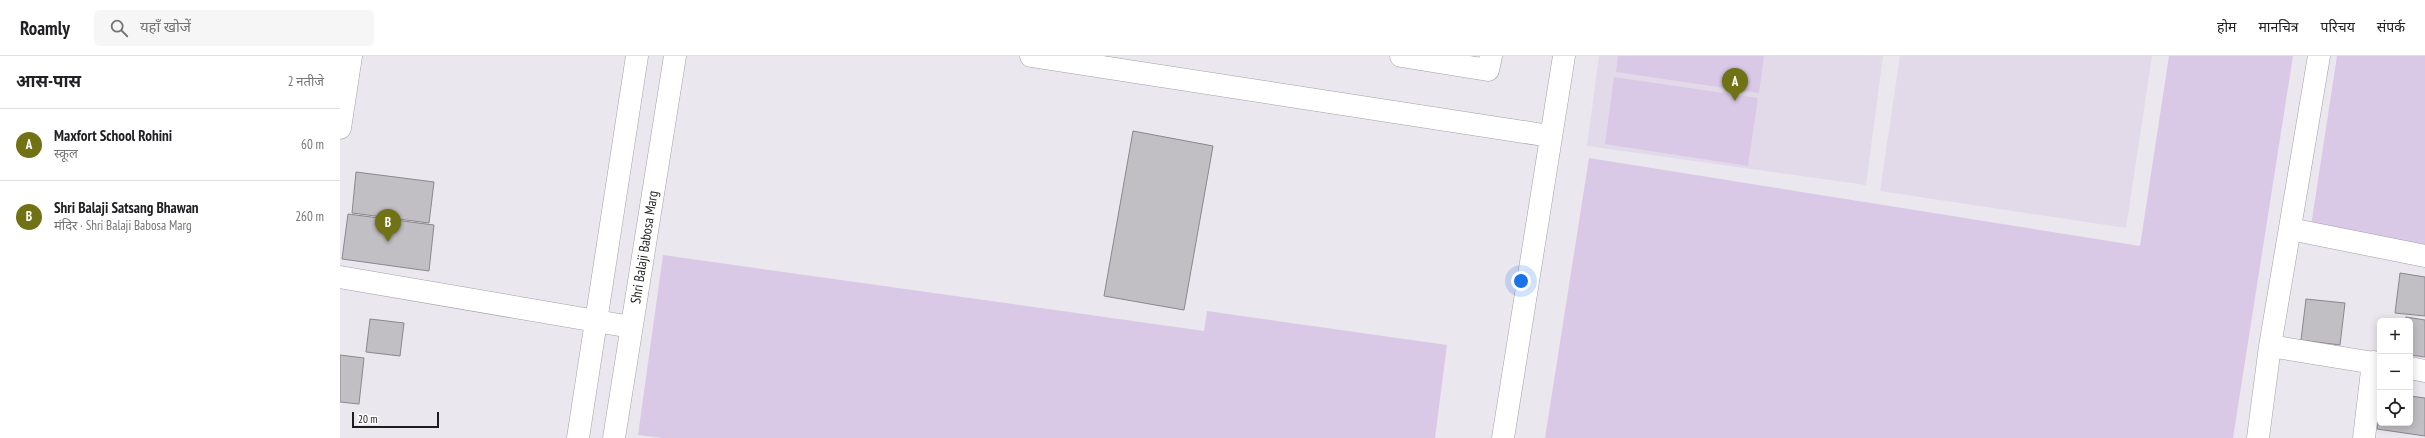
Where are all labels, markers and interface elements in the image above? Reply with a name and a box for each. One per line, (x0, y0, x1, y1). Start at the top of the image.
search box (94, 10, 374, 46)
text: Roamly (20, 16, 70, 40)
icon: search (108, 17, 130, 39)
text: यहाँ खोजें (140, 17, 191, 36)
text: होम (2217, 18, 2236, 36)
text: मानचित्र (2258, 18, 2299, 36)
text: परिचय (2321, 18, 2355, 36)
text: संपर्क (2377, 18, 2405, 36)
pin: A (1722, 68, 1748, 101)
text: आस-पास (16, 70, 81, 92)
text: 2 नतीजे (288, 73, 324, 90)
text: Maxfort School Rohini (54, 126, 172, 145)
text: A (26, 136, 32, 153)
text: 60 m (301, 136, 324, 153)
text: स्कूल (54, 145, 78, 162)
street label: Shri Balaji Babosa Marg (626, 189, 662, 305)
text: Shri Balaji Satsang Bhawan (54, 198, 199, 217)
text: B (26, 208, 32, 225)
text: 260 m (295, 208, 324, 225)
pin: B (375, 209, 401, 242)
text: मंदिर · Shri Balaji Babosa Marg (54, 217, 192, 234)
your location (1511, 271, 1531, 291)
map controls (2377, 318, 2413, 426)
button: + (2377, 318, 2413, 354)
button: − (2377, 354, 2413, 390)
button: locate (2377, 390, 2413, 426)
scale bar (352, 410, 439, 429)
text: 20 m (358, 412, 377, 426)

